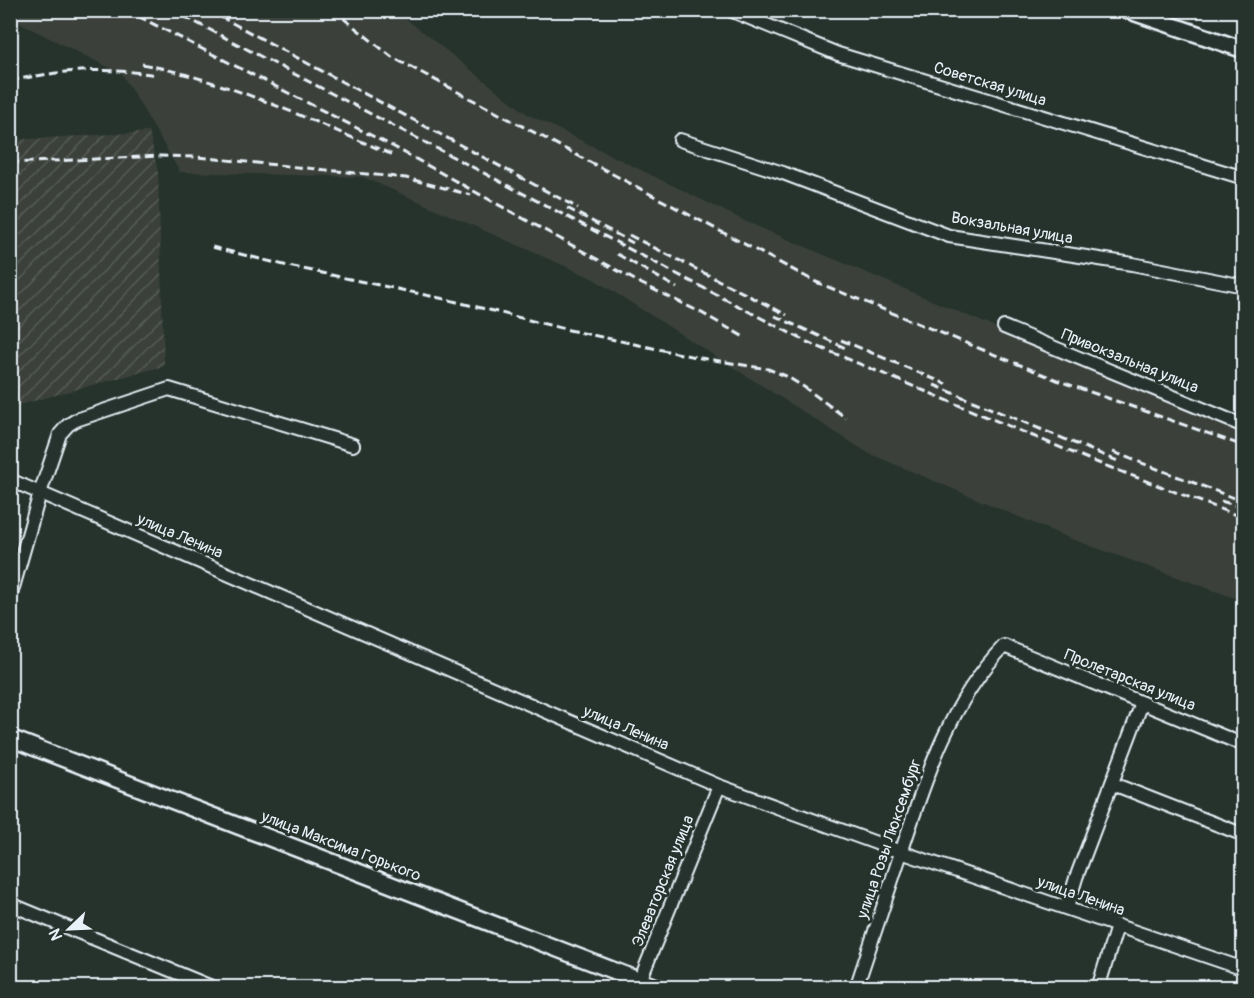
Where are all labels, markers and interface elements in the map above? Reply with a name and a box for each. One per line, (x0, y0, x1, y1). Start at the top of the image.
street label: Советская улица (931, 57, 1049, 111)
street label: Вокзальная улица (950, 207, 1074, 249)
street label: Привокзальная улица (1058, 324, 1202, 398)
street label: улица Ленина (133, 509, 226, 563)
street label: Пролетарская улица (1061, 645, 1199, 715)
street label: улица Ленина (579, 701, 672, 755)
street label: улица Розы Люксембург (852, 756, 926, 922)
street label: улица Максима Горького (257, 806, 424, 886)
street label: Элеваторская улица (627, 812, 699, 950)
street label: улица Ленина (1034, 871, 1127, 920)
north arrow (39, 899, 99, 959)
text: N (45, 925, 67, 943)

